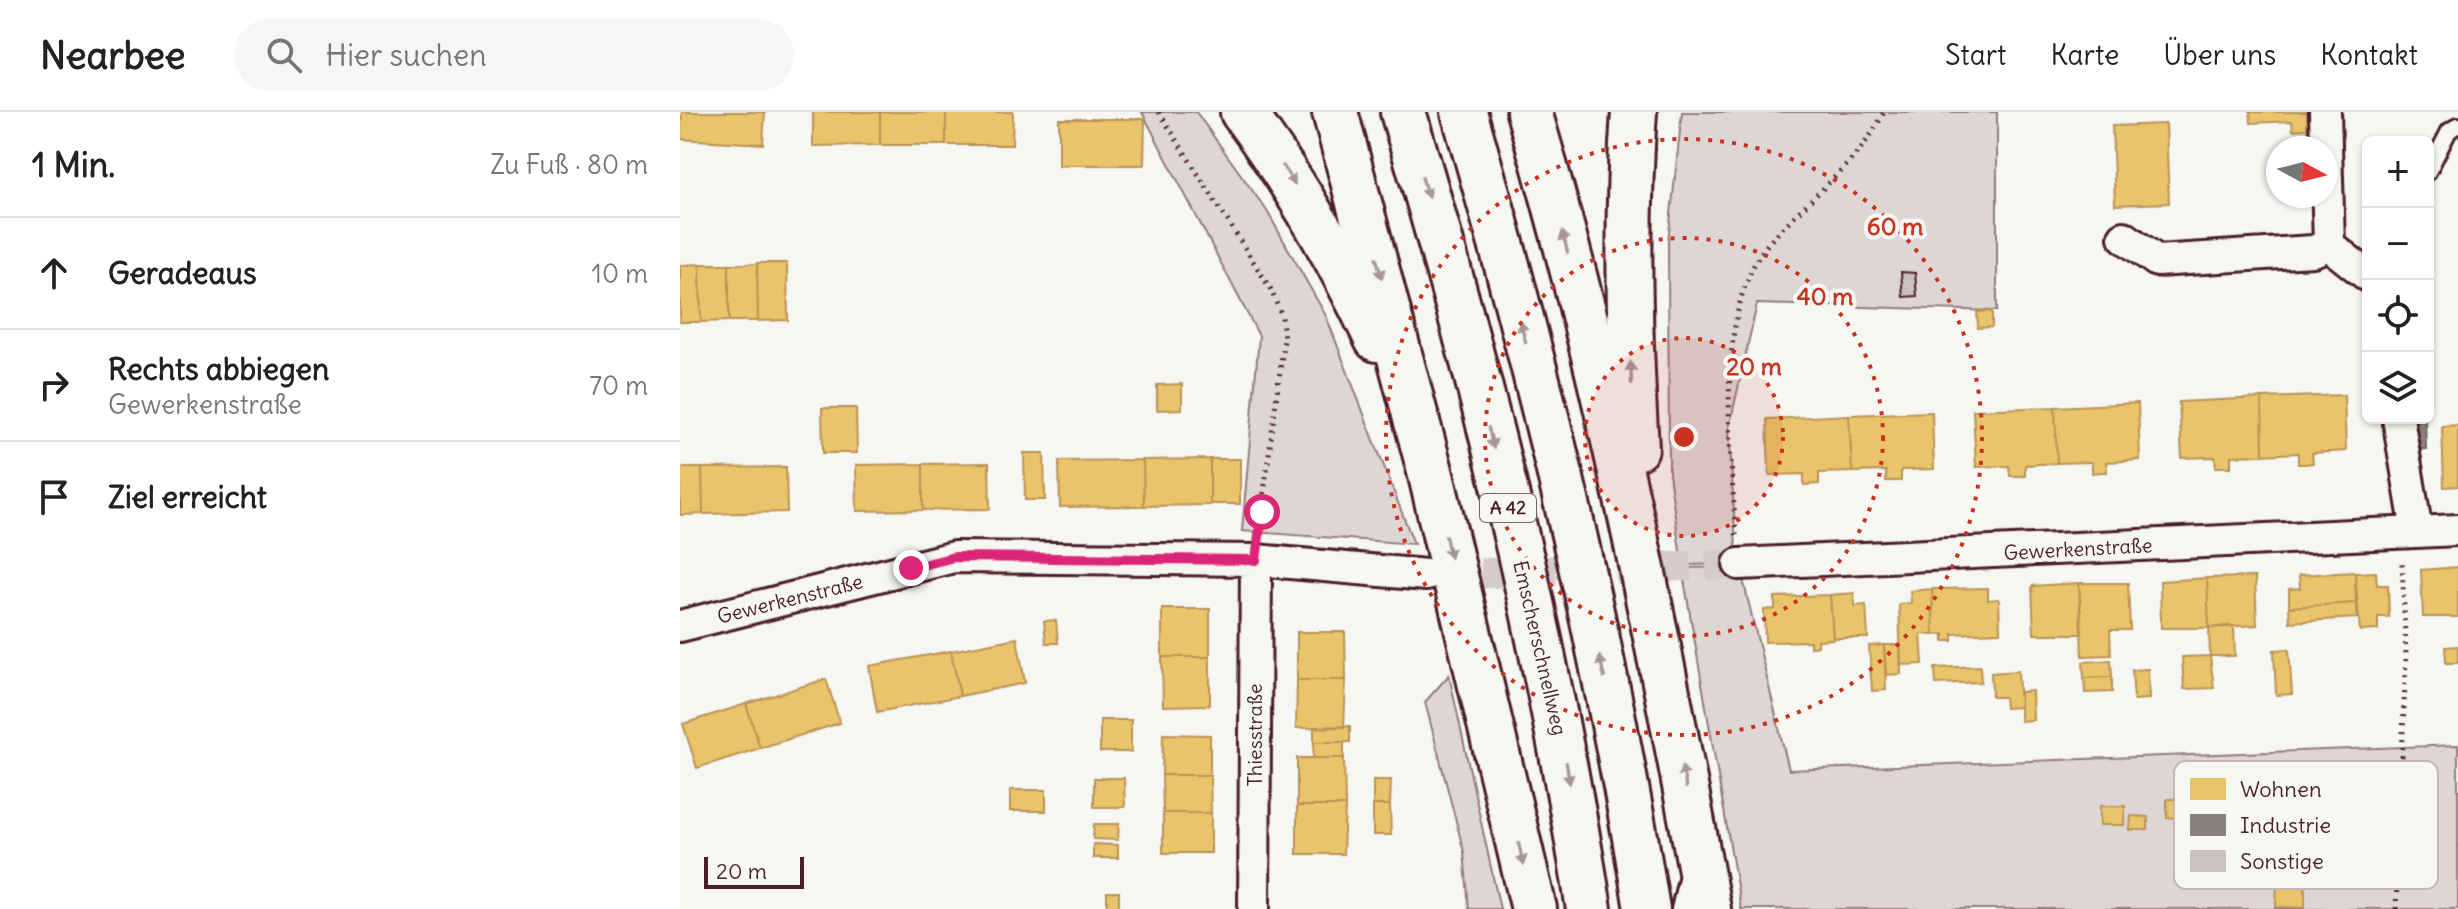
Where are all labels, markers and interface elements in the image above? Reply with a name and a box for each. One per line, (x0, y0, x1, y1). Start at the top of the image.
search box (234, 19, 794, 91)
text: Nearbee (40, 32, 186, 79)
icon: search (262, 33, 306, 77)
text: Hier suchen (326, 36, 487, 74)
text: Start (1945, 37, 2007, 73)
text: Karte (2051, 37, 2119, 73)
text: Über uns (2163, 37, 2276, 73)
text: Kontakt (2320, 37, 2418, 73)
north arrow (2266, 136, 2338, 208)
map controls (2362, 136, 2434, 424)
button: + (2362, 136, 2434, 208)
text: 1 Min. (32, 143, 115, 186)
text: Zu Fuß · 80 m (490, 148, 648, 181)
one-way arrow (1281, 164, 1295, 186)
one-way arrow (1419, 175, 1432, 199)
button: − (2362, 208, 2434, 280)
text: 60 m (1867, 211, 1923, 241)
one-way arrow (1558, 229, 1571, 254)
icon: ahead (32, 251, 76, 295)
text: Geradeaus (108, 254, 257, 292)
one-way arrow (1373, 256, 1386, 281)
text: 10 m (592, 257, 648, 290)
button: locate (2362, 280, 2434, 352)
text: 40 m (1797, 281, 1853, 311)
one-way arrow (1517, 320, 1529, 345)
text: Rechts abbiegen (108, 350, 329, 388)
text: 20 m (1726, 351, 1782, 381)
button: layers (2362, 352, 2434, 424)
one-way arrow (1624, 360, 1637, 385)
icon: right (32, 363, 76, 407)
text: 70 m (589, 369, 648, 402)
text: Gewerkenstraße (108, 388, 302, 421)
centre of rings (1670, 423, 1698, 451)
one-way arrow (1485, 426, 1497, 451)
icon: arrive (32, 475, 76, 519)
text: Ziel erreicht (108, 478, 267, 516)
route start (1244, 494, 1280, 530)
road number: A 42 (1480, 494, 1536, 522)
street label: Gewerkenstraße (2003, 532, 2153, 565)
one-way arrow (1443, 534, 1455, 559)
route end (893, 550, 929, 586)
street label: Emscherschnellweg (1508, 558, 1573, 738)
street label: Gewerkenstraße (714, 568, 865, 629)
one-way arrow (1595, 655, 1608, 680)
street label: Thiesstraße (1242, 683, 1267, 787)
one-way arrow (1562, 761, 1575, 786)
legend (2174, 761, 2438, 889)
one-way arrow (1678, 764, 1690, 789)
text: Wohnen (2240, 775, 2322, 803)
text: Industrie (2240, 811, 2331, 839)
one-way arrow (1515, 842, 1528, 867)
text: Sonstige (2240, 847, 2324, 875)
scale bar (704, 853, 804, 889)
text: 20 m (716, 857, 767, 885)

